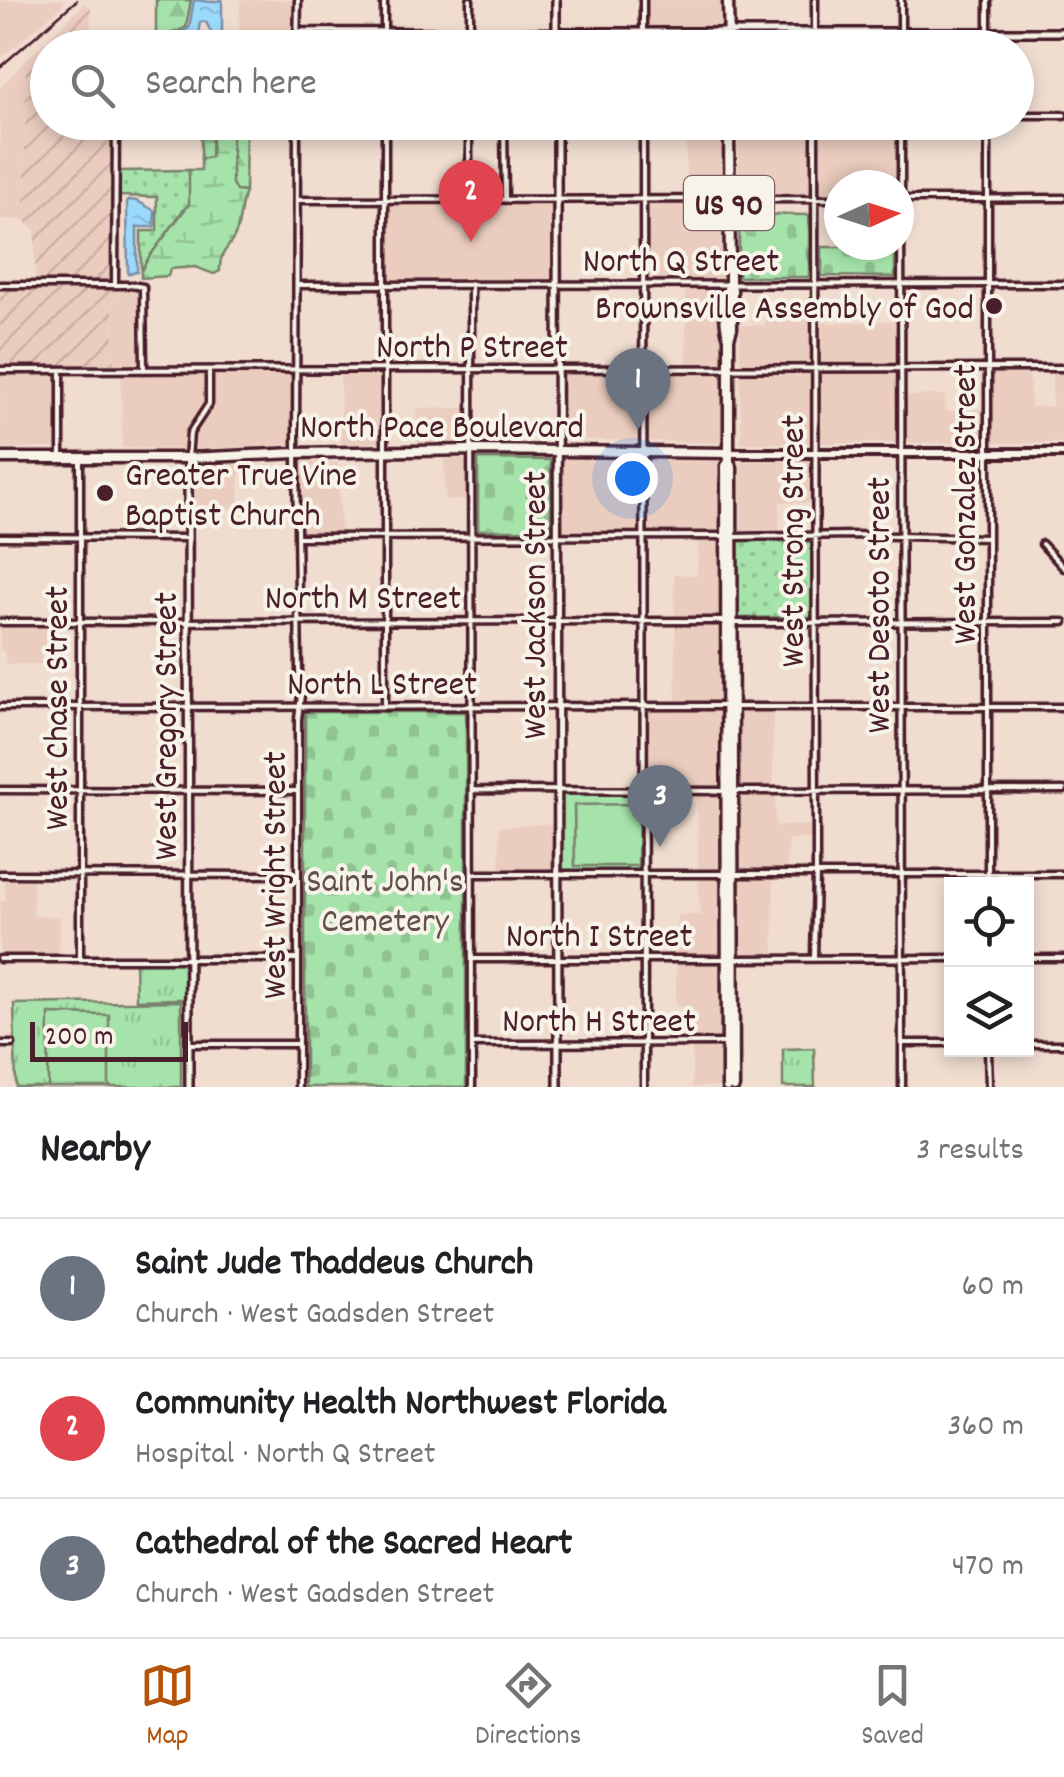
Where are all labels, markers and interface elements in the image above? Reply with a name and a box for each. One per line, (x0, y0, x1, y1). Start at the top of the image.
search box (30, 30, 1034, 140)
icon: search (65, 58, 120, 113)
text: Search here (145, 58, 317, 113)
pin: 2 (438, 160, 504, 242)
north arrow (824, 170, 914, 260)
road number: US 90 (684, 176, 774, 230)
street label: North Q Street (583, 239, 779, 289)
place label: Brownsville Assembly of God (595, 286, 974, 336)
marker: Brownsville Assembly of God (983, 295, 1005, 317)
street label: North P Street (376, 325, 568, 375)
pin: 1 (606, 348, 670, 430)
street label: West Gonzalez Street (943, 364, 993, 644)
street label: North Pace Boulevard (300, 405, 584, 455)
street label: West Strong Street (771, 415, 821, 667)
place label: Greater True Vine Baptist Church (125, 453, 357, 543)
your location (607, 453, 658, 504)
street label: West Jackson Street (513, 471, 563, 739)
street label: West Desoto Street (857, 477, 907, 733)
marker: Greater True Vine Baptist Church (94, 482, 116, 504)
street label: North M Street (265, 576, 461, 626)
street label: West Chase Street (35, 586, 85, 830)
street label: West Gregory Street (144, 592, 194, 860)
street label: North L Street (287, 662, 477, 712)
street label: West Wright Street (253, 751, 303, 999)
pin: 3 (628, 764, 692, 847)
park label: Saint John's Cemetery (306, 859, 464, 949)
map controls (944, 877, 1034, 1057)
button: locate (944, 877, 1034, 967)
street label: North I Street (506, 914, 692, 964)
button: layers (944, 967, 1034, 1057)
street label: North H Street (502, 999, 696, 1049)
scale bar (30, 1017, 188, 1062)
text: 200 m (45, 1019, 113, 1059)
text: Nearby (40, 1122, 150, 1182)
text: 3 results (916, 1129, 1024, 1175)
text: Saint Jude Thaddeus Church (135, 1238, 533, 1293)
text: 1 (69, 1265, 76, 1311)
text: 60 m (962, 1265, 1024, 1311)
text: Church · West Gadsden Street (135, 1293, 494, 1339)
text: Community Health Northwest Florida (135, 1378, 666, 1433)
text: 2 (66, 1405, 79, 1451)
text: 360 m (947, 1405, 1024, 1451)
text: Hospital · North Q Street (135, 1433, 436, 1479)
text: Cathedral of the Sacred Heart (135, 1518, 572, 1573)
text: 3 (65, 1545, 80, 1591)
text: 470 m (952, 1545, 1024, 1591)
text: Church · West Gadsden Street (135, 1573, 494, 1619)
tab: Map (140, 1658, 195, 1758)
tab: Directions (475, 1658, 581, 1758)
tab: Saved (861, 1658, 924, 1758)

